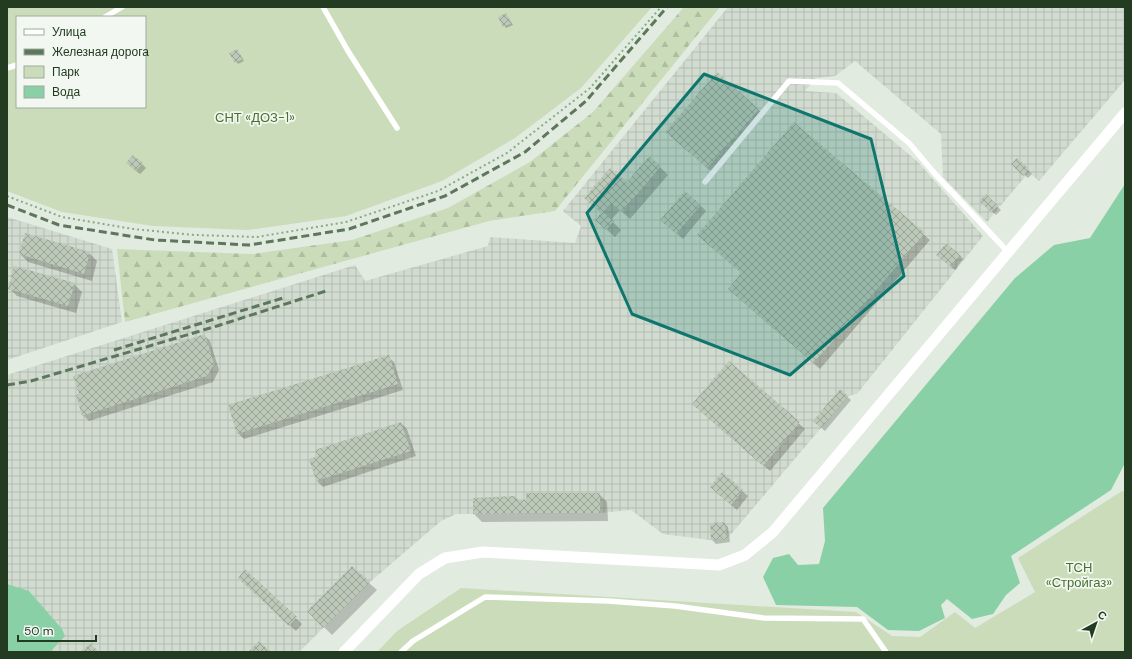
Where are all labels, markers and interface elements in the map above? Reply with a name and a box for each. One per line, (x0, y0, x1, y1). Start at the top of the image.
legend (16, 16, 146, 108)
text: Улица (52, 24, 86, 40)
text: Железная дорога (52, 44, 149, 60)
text: Парк (52, 64, 80, 80)
text: Вода (52, 84, 80, 100)
park label: СНТ «ДОЗ-1» (215, 109, 295, 126)
park label: ТСН «Стройгаз» (1046, 559, 1112, 591)
north arrow (1076, 603, 1116, 643)
text: С (1095, 607, 1110, 623)
scale bar (18, 617, 96, 643)
text: 50 m (24, 623, 53, 639)

